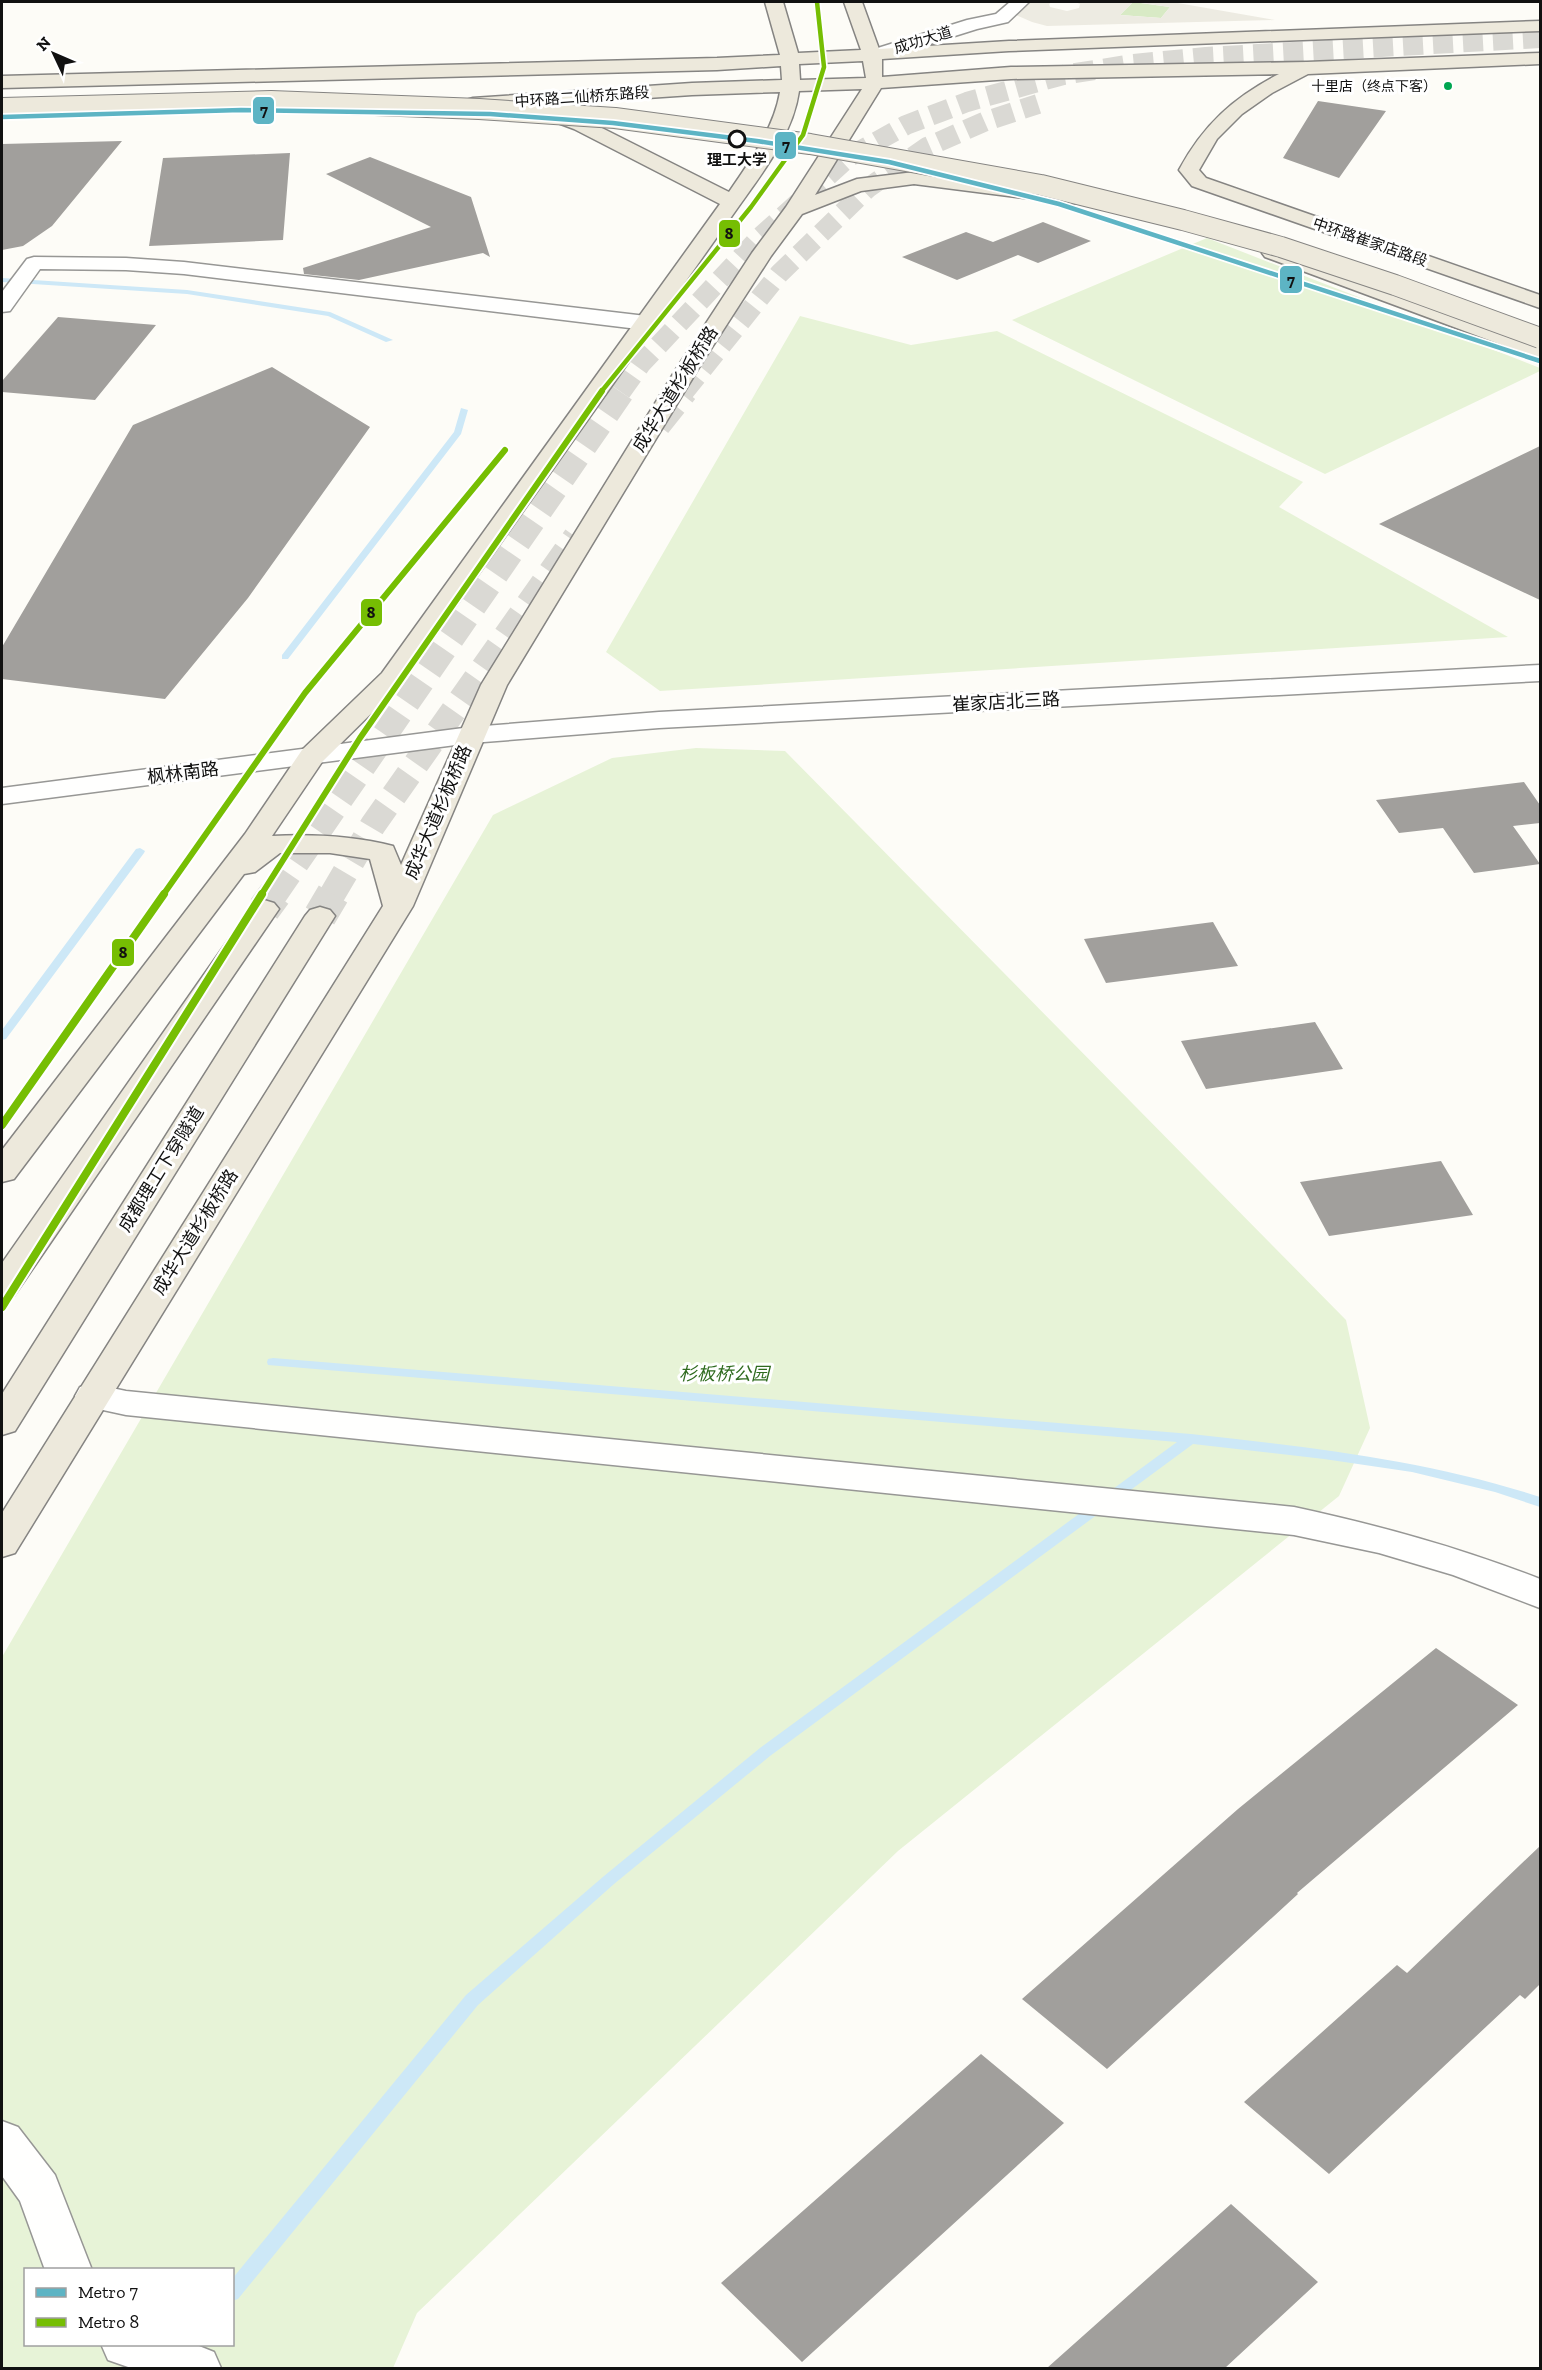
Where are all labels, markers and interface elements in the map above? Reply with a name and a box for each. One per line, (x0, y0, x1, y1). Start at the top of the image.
street label: 成功大道 (892, 23, 954, 57)
north arrow (24, 24, 84, 84)
text: N (33, 33, 55, 55)
place label: 十里店（终点下客） (1311, 78, 1437, 95)
marker: 十里店（终点下客） (1442, 80, 1454, 92)
street label: 中环路二仙桥东路段 (514, 83, 650, 111)
line badge: 7 (252, 96, 275, 125)
text: 7 (260, 101, 268, 120)
marker: 理工大学 (728, 130, 746, 148)
line badge: 7 (774, 131, 797, 160)
text: 7 (782, 136, 790, 155)
place label: 理工大学 (707, 151, 767, 169)
street label: 中环路崔家店路段 (1310, 214, 1430, 270)
line badge: 8 (718, 219, 741, 248)
text: 8 (725, 224, 734, 243)
line badge: 7 (1279, 265, 1303, 294)
text: 7 (1287, 271, 1295, 290)
street label: 成华大道杉板桥路 (628, 322, 722, 456)
line badge: 8 (360, 598, 383, 627)
text: 8 (367, 603, 376, 622)
street label: 崔家店北三路 (951, 688, 1061, 716)
street label: 成华大道杉板桥路 (400, 741, 476, 883)
street label: 枫林南路 (146, 758, 220, 788)
line badge: 8 (111, 938, 135, 967)
text: 8 (119, 943, 128, 962)
street label: 成都理工下穿隧道 (114, 1102, 208, 1236)
street label: 成华大道杉板桥路 (148, 1165, 242, 1299)
park label: 杉板桥公园 (679, 1363, 772, 1385)
legend (24, 2268, 234, 2346)
text: Metro 7 (78, 2281, 138, 2303)
text: Metro 8 (78, 2311, 139, 2333)

